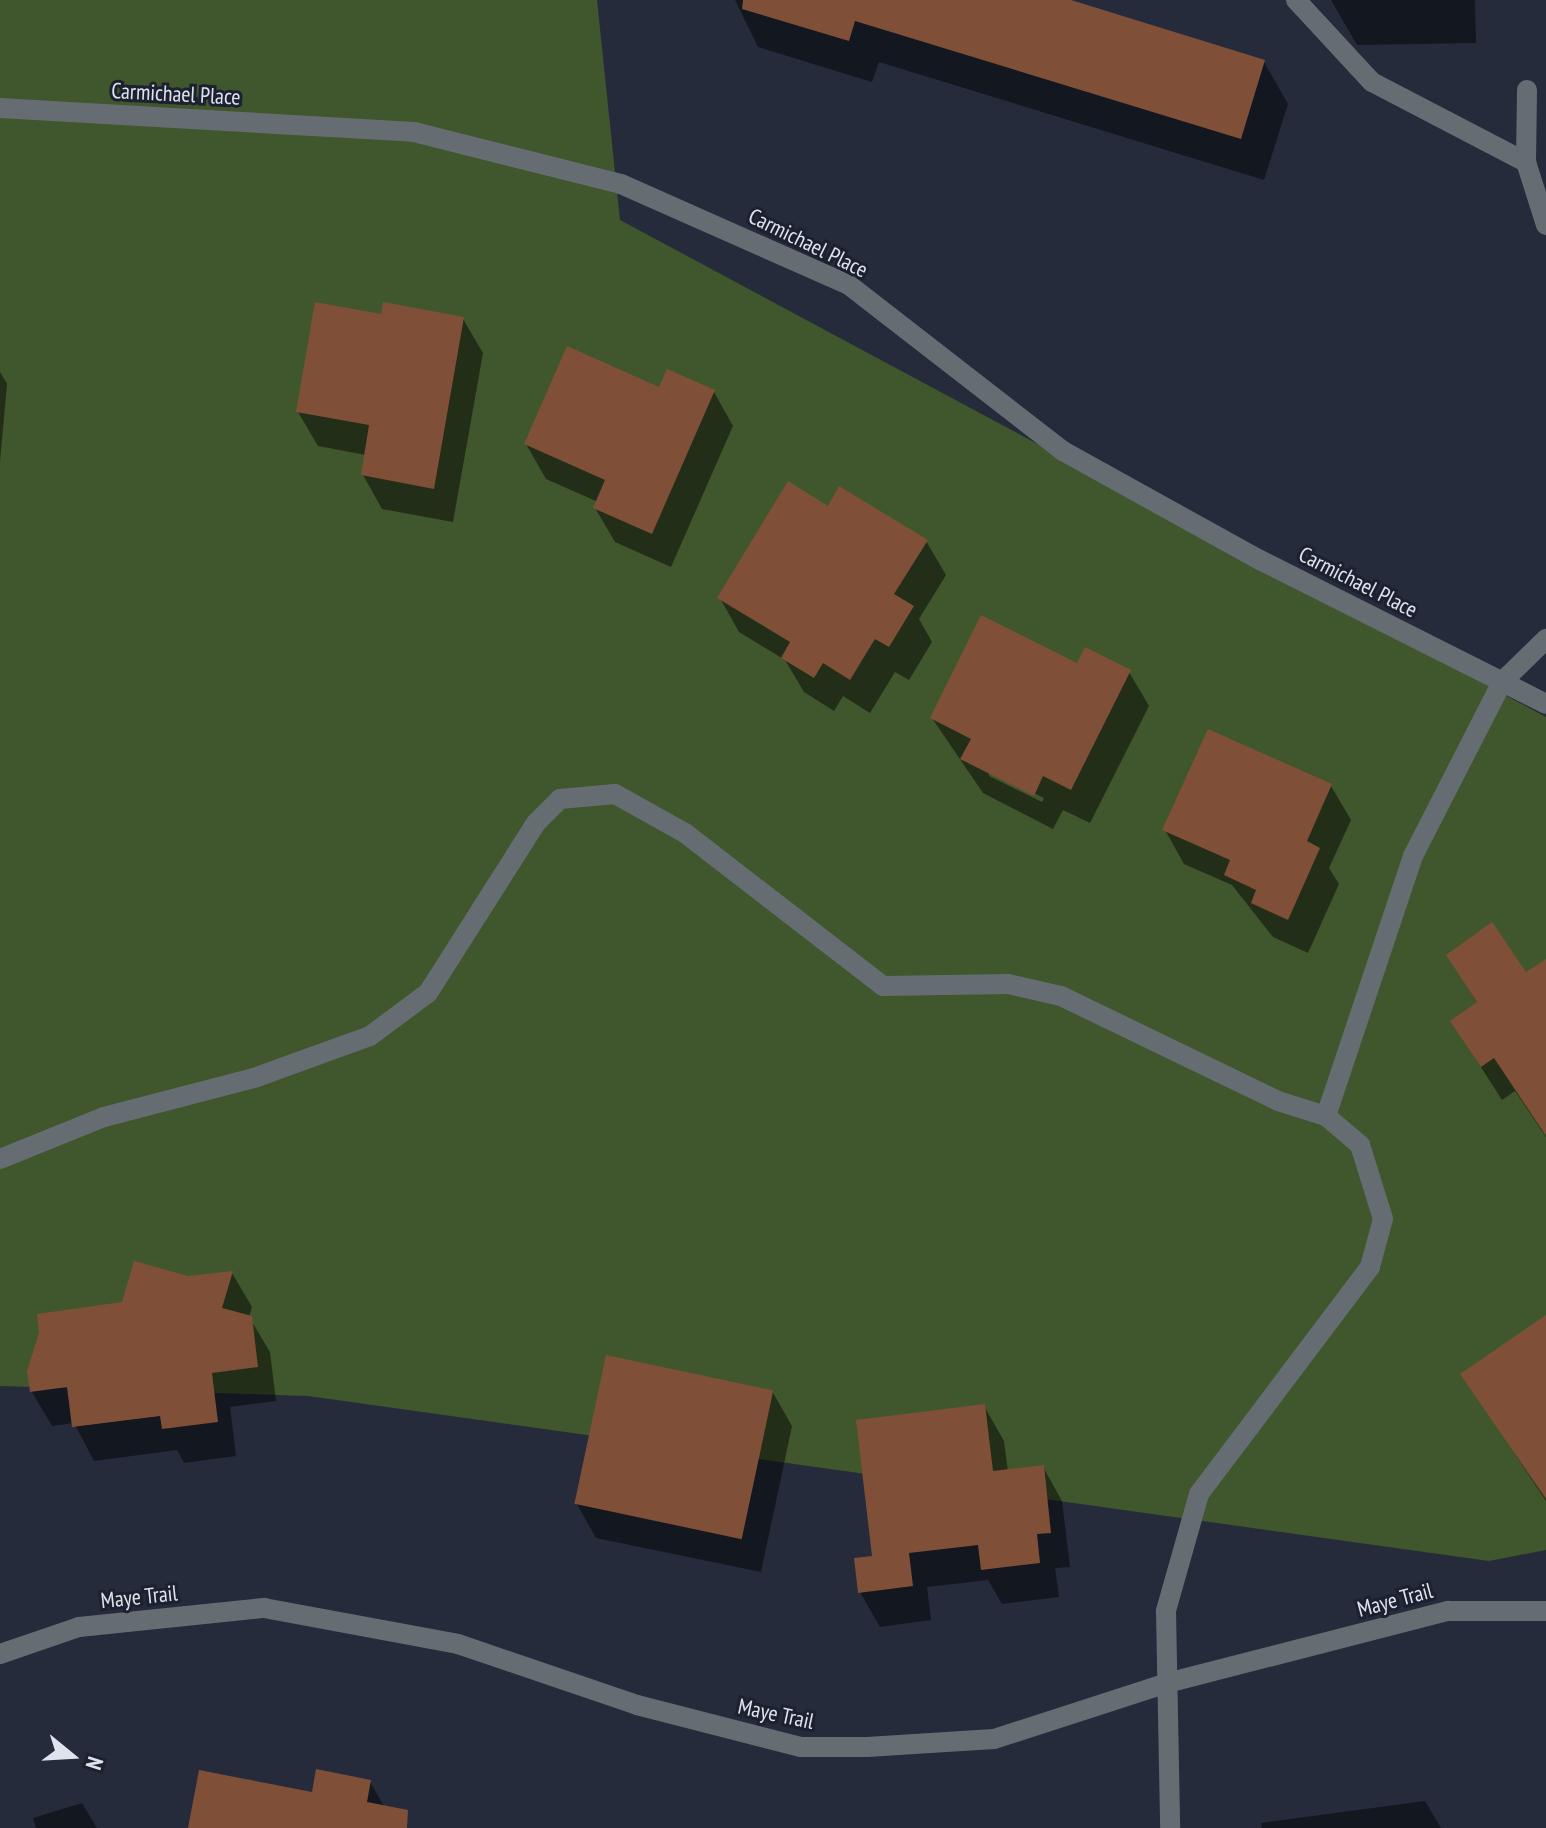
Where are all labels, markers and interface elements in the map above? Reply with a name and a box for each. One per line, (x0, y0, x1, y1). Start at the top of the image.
street label: Carmichael Place (111, 77, 241, 111)
street label: Carmichael Place (744, 203, 872, 283)
street label: Carmichael Place (1294, 541, 1422, 623)
street label: Maye Trail (1354, 1577, 1436, 1623)
street label: Maye Trail (99, 1580, 179, 1614)
street label: Maye Trail (735, 1693, 817, 1735)
north arrow (32, 1716, 112, 1796)
text: N (80, 1753, 110, 1773)

